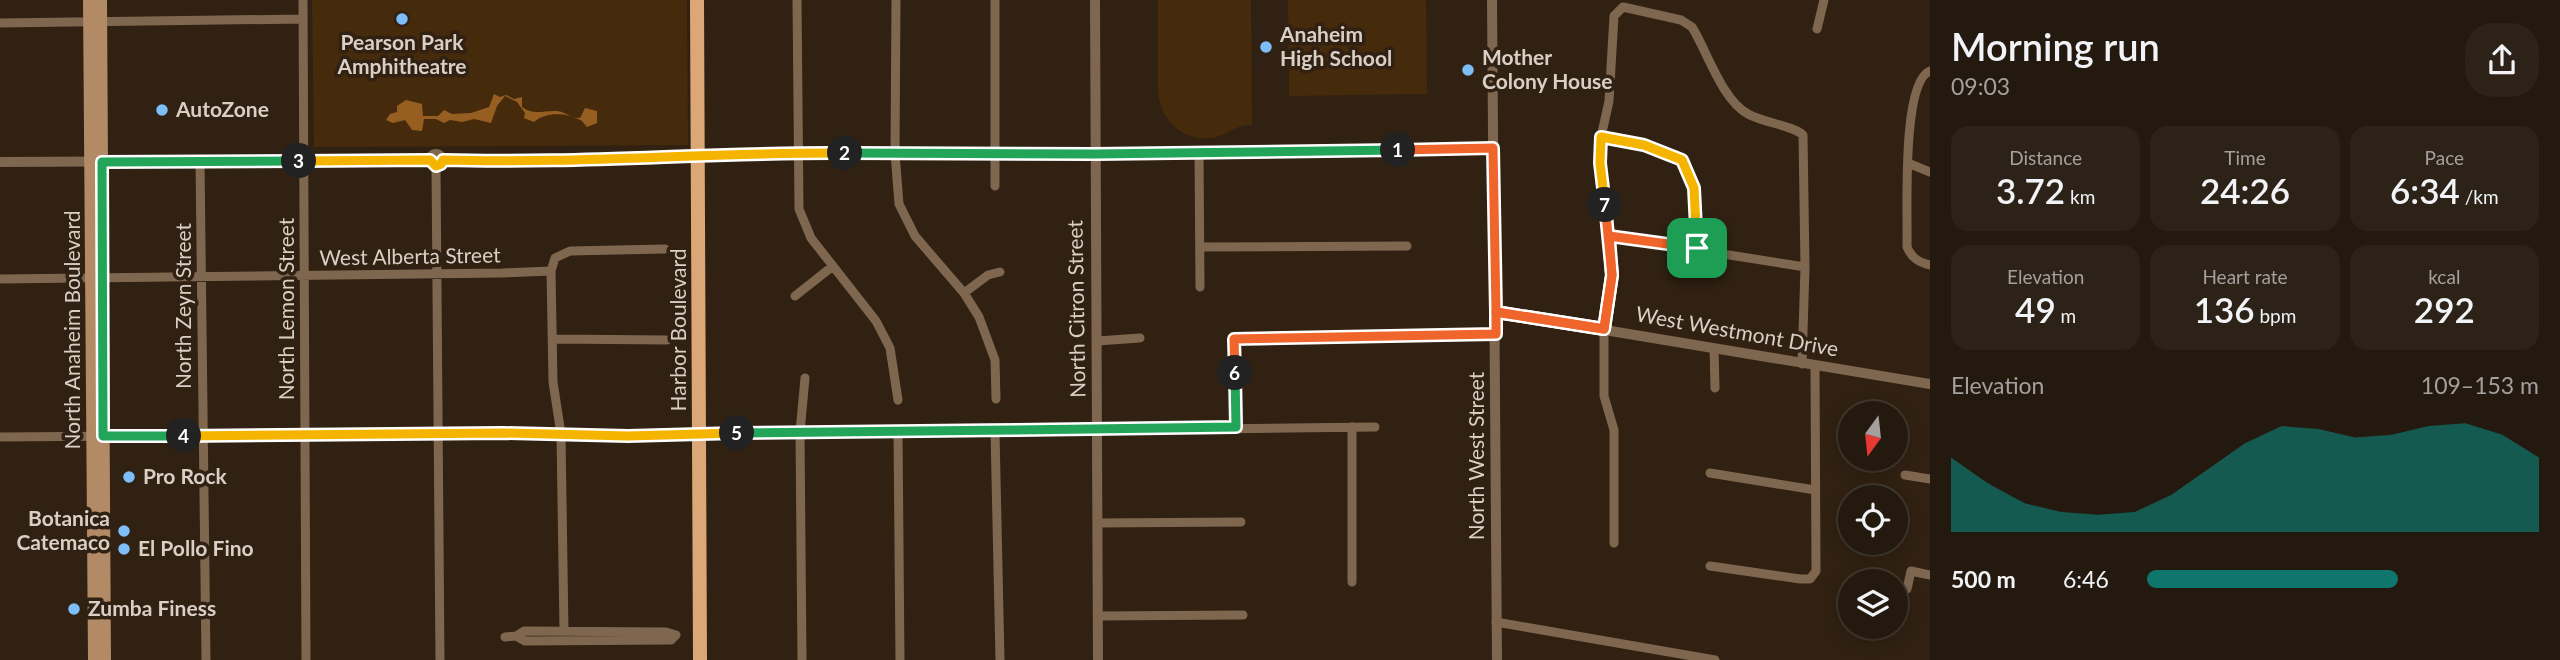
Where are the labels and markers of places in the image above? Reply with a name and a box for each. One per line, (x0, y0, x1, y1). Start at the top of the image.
marker: Pearson Park Amphitheatre (394, 11, 410, 27)
place label: Anaheim High School (1279, 21, 1392, 70)
place label: Pearson Park Amphitheatre (336, 29, 467, 78)
marker: Anaheim High School (1258, 39, 1274, 55)
place label: Mother Colony House (1482, 44, 1612, 93)
marker: Mother Colony House (1460, 62, 1476, 78)
place label: AutoZone (175, 96, 269, 121)
marker: AutoZone (154, 102, 170, 118)
pin: 1 (1380, 132, 1416, 168)
pin: 2 (828, 136, 862, 170)
pin: 3 (282, 144, 316, 178)
pin: 7 (1588, 188, 1622, 222)
pin (1667, 218, 1727, 278)
pin: 6 (1218, 356, 1252, 390)
pin: 5 (720, 416, 754, 450)
pin: 4 (166, 418, 202, 453)
place label: Pro Rock (143, 463, 228, 488)
marker: Pro Rock (121, 469, 137, 485)
place label: Botanica Catemaco (16, 505, 110, 554)
marker: Botanica Catemaco (116, 523, 132, 539)
place label: El Pollo Fino (138, 535, 254, 560)
marker: El Pollo Fino (116, 541, 132, 557)
place label: Zumba Finess (88, 595, 216, 620)
marker: Zumba Finess (66, 601, 82, 617)

